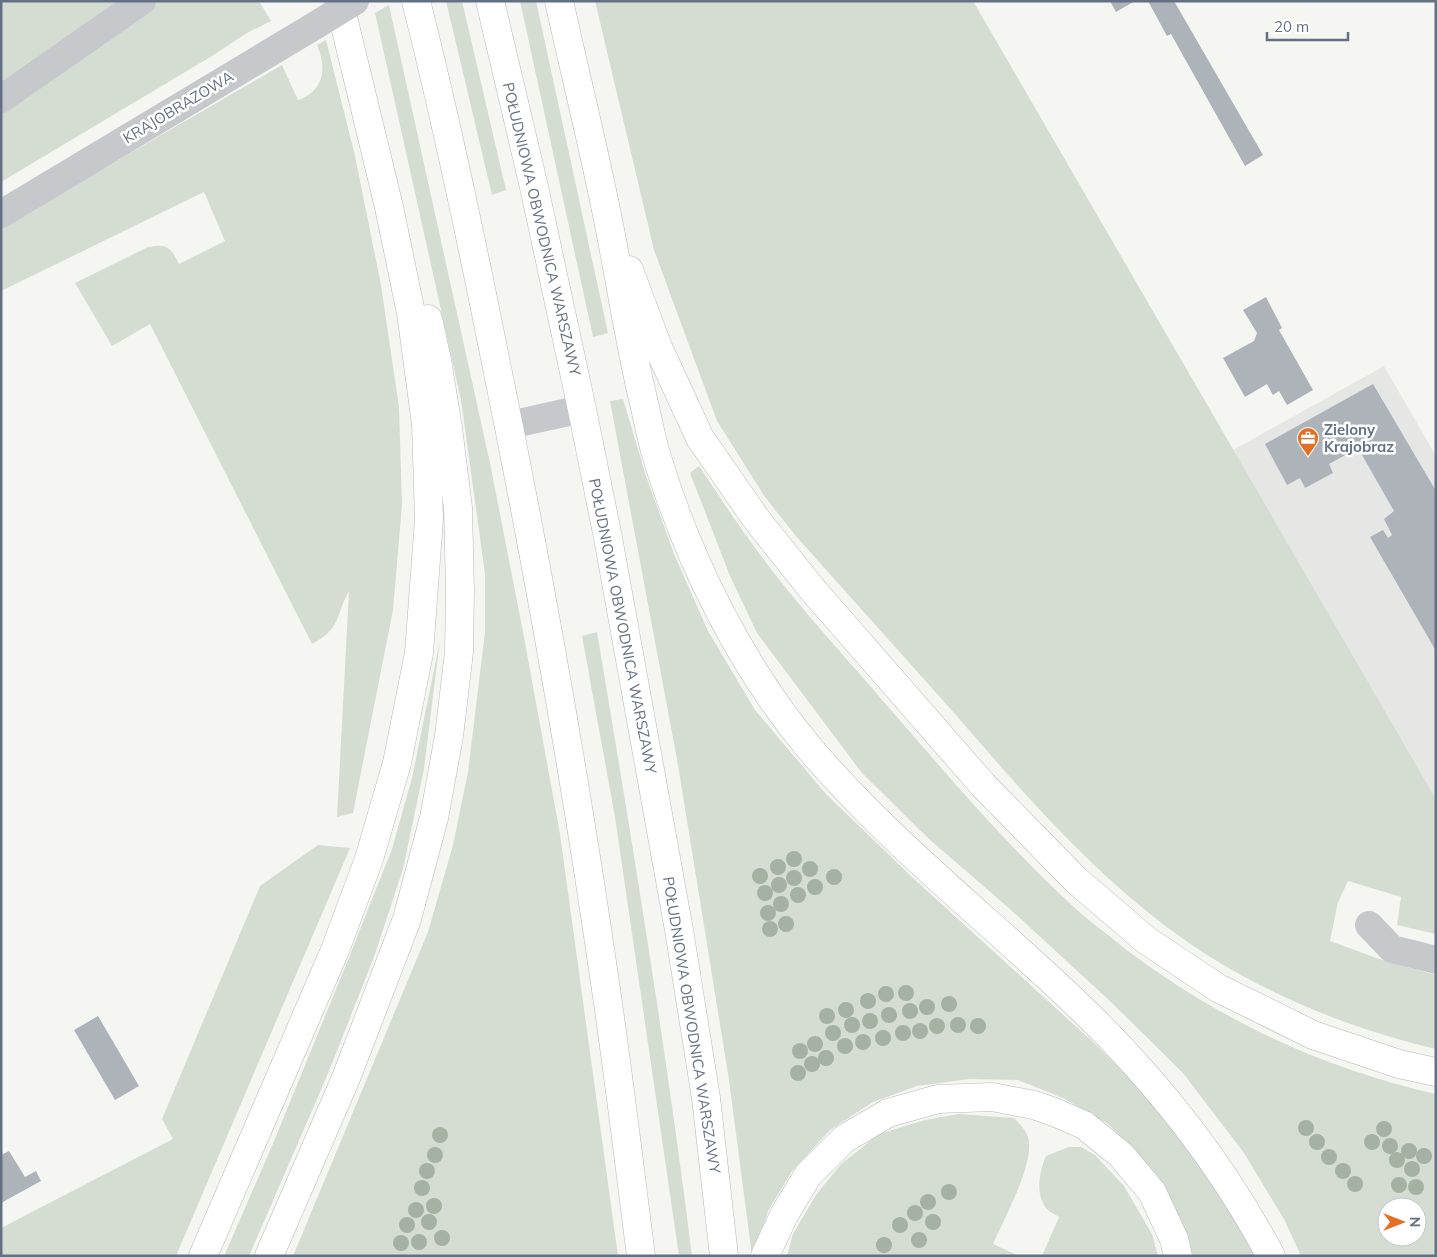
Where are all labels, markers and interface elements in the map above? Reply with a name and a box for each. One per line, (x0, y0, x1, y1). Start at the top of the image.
scale bar (1267, 10, 1348, 42)
text: 20 m (1274, 17, 1309, 36)
street label: KRAJOBRAZOWA (119, 66, 237, 148)
street label: POŁUDNIOWA OBWODNICA WARSZAWY (499, 80, 585, 378)
place label: Zielony Krajobraz (1324, 420, 1394, 456)
office icon: Zielony Krajobraz (1296, 426, 1320, 457)
street label: POŁUDNIOWA OBWODNICA WARSZAWY (585, 477, 661, 776)
street label: POŁUDNIOWA OBWODNICA WARSZAWY (659, 875, 725, 1176)
north arrow (1377, 1197, 1427, 1247)
text: N (1406, 1217, 1424, 1227)

